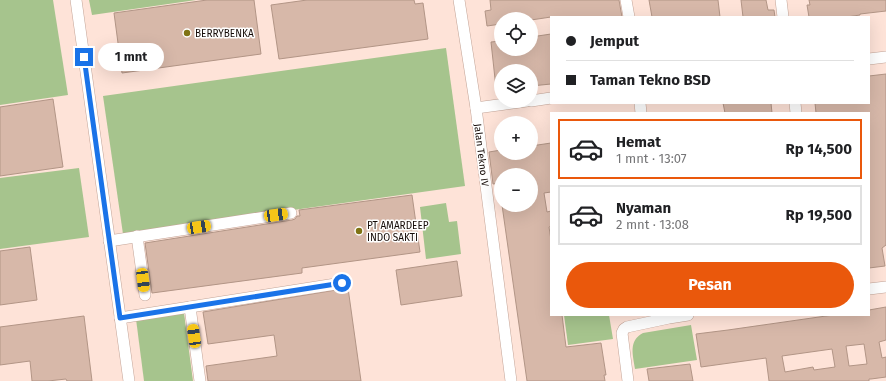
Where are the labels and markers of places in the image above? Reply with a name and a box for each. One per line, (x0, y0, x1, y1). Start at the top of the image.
marker: BERRYBENKA (182, 28, 192, 38)
place label: BERRYBENKA (195, 28, 254, 40)
place label: PT AMARDEEP INDO SAKTI (367, 220, 429, 244)
marker: PT AMARDEEP INDO SAKTI (354, 226, 364, 236)

